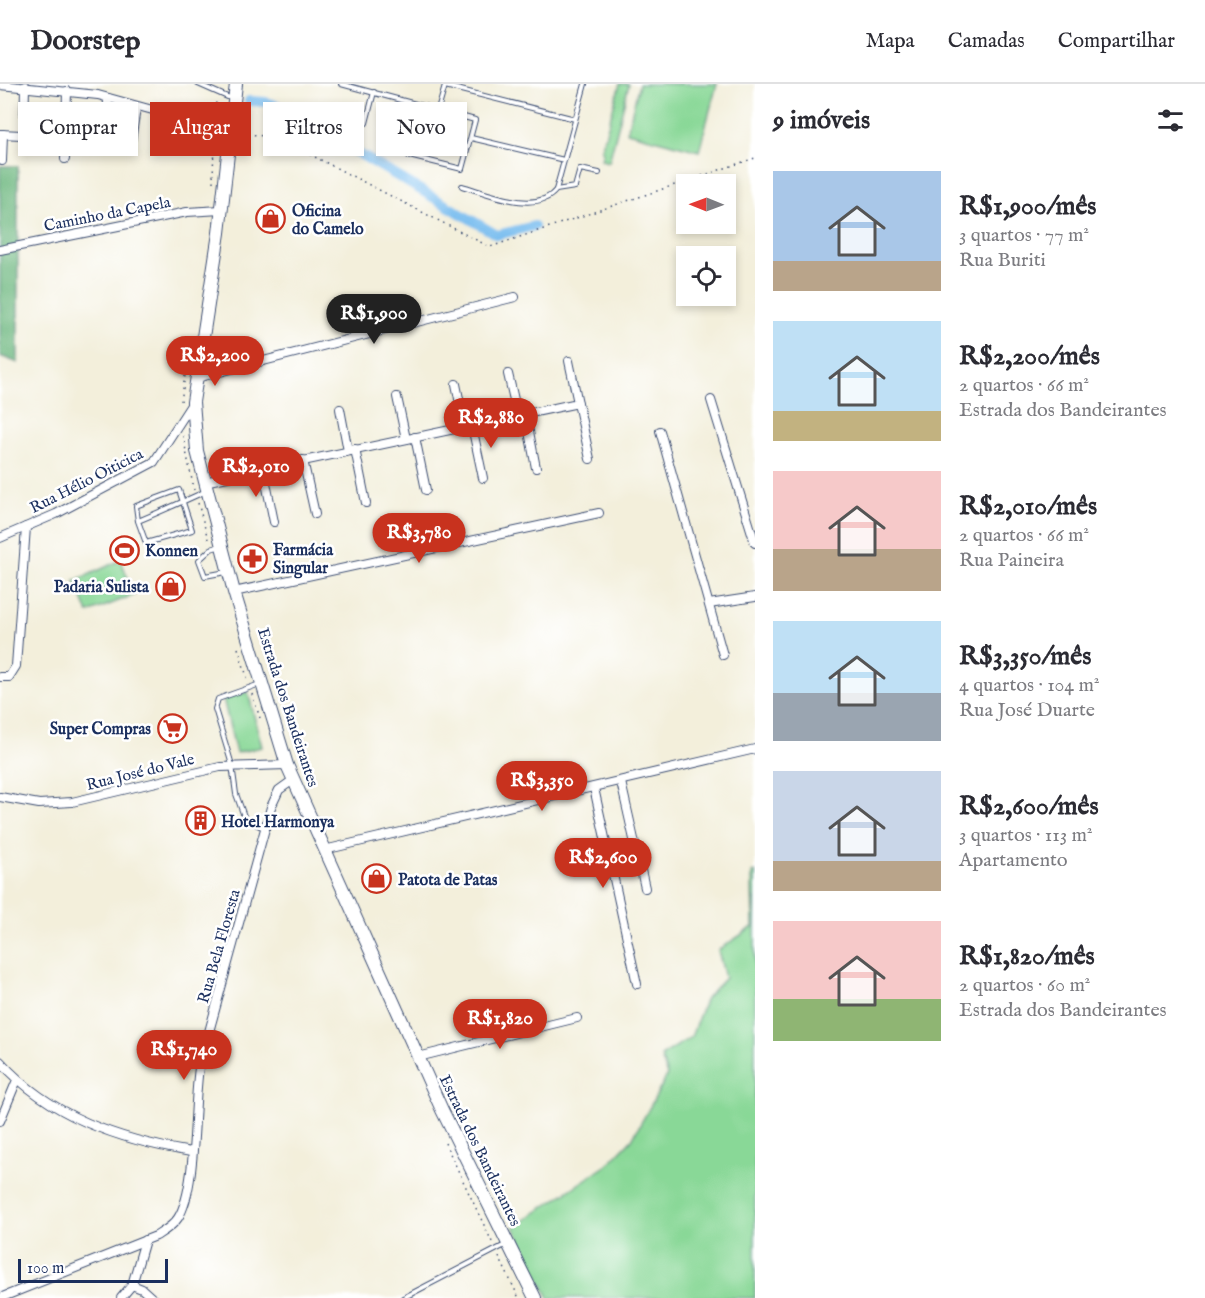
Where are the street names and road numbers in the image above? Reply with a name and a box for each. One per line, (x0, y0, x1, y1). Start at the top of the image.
street label: Caminho da Capela (42, 193, 173, 237)
street label: Rua Hélio Oiticica (27, 445, 147, 519)
street label: Estrada dos Bandeirantes (252, 626, 322, 790)
street label: Rua José do Vale (84, 750, 197, 796)
street label: Rua Bela Floresta (194, 887, 246, 1006)
street label: Estrada dos Bandeirantes (434, 1072, 525, 1230)

